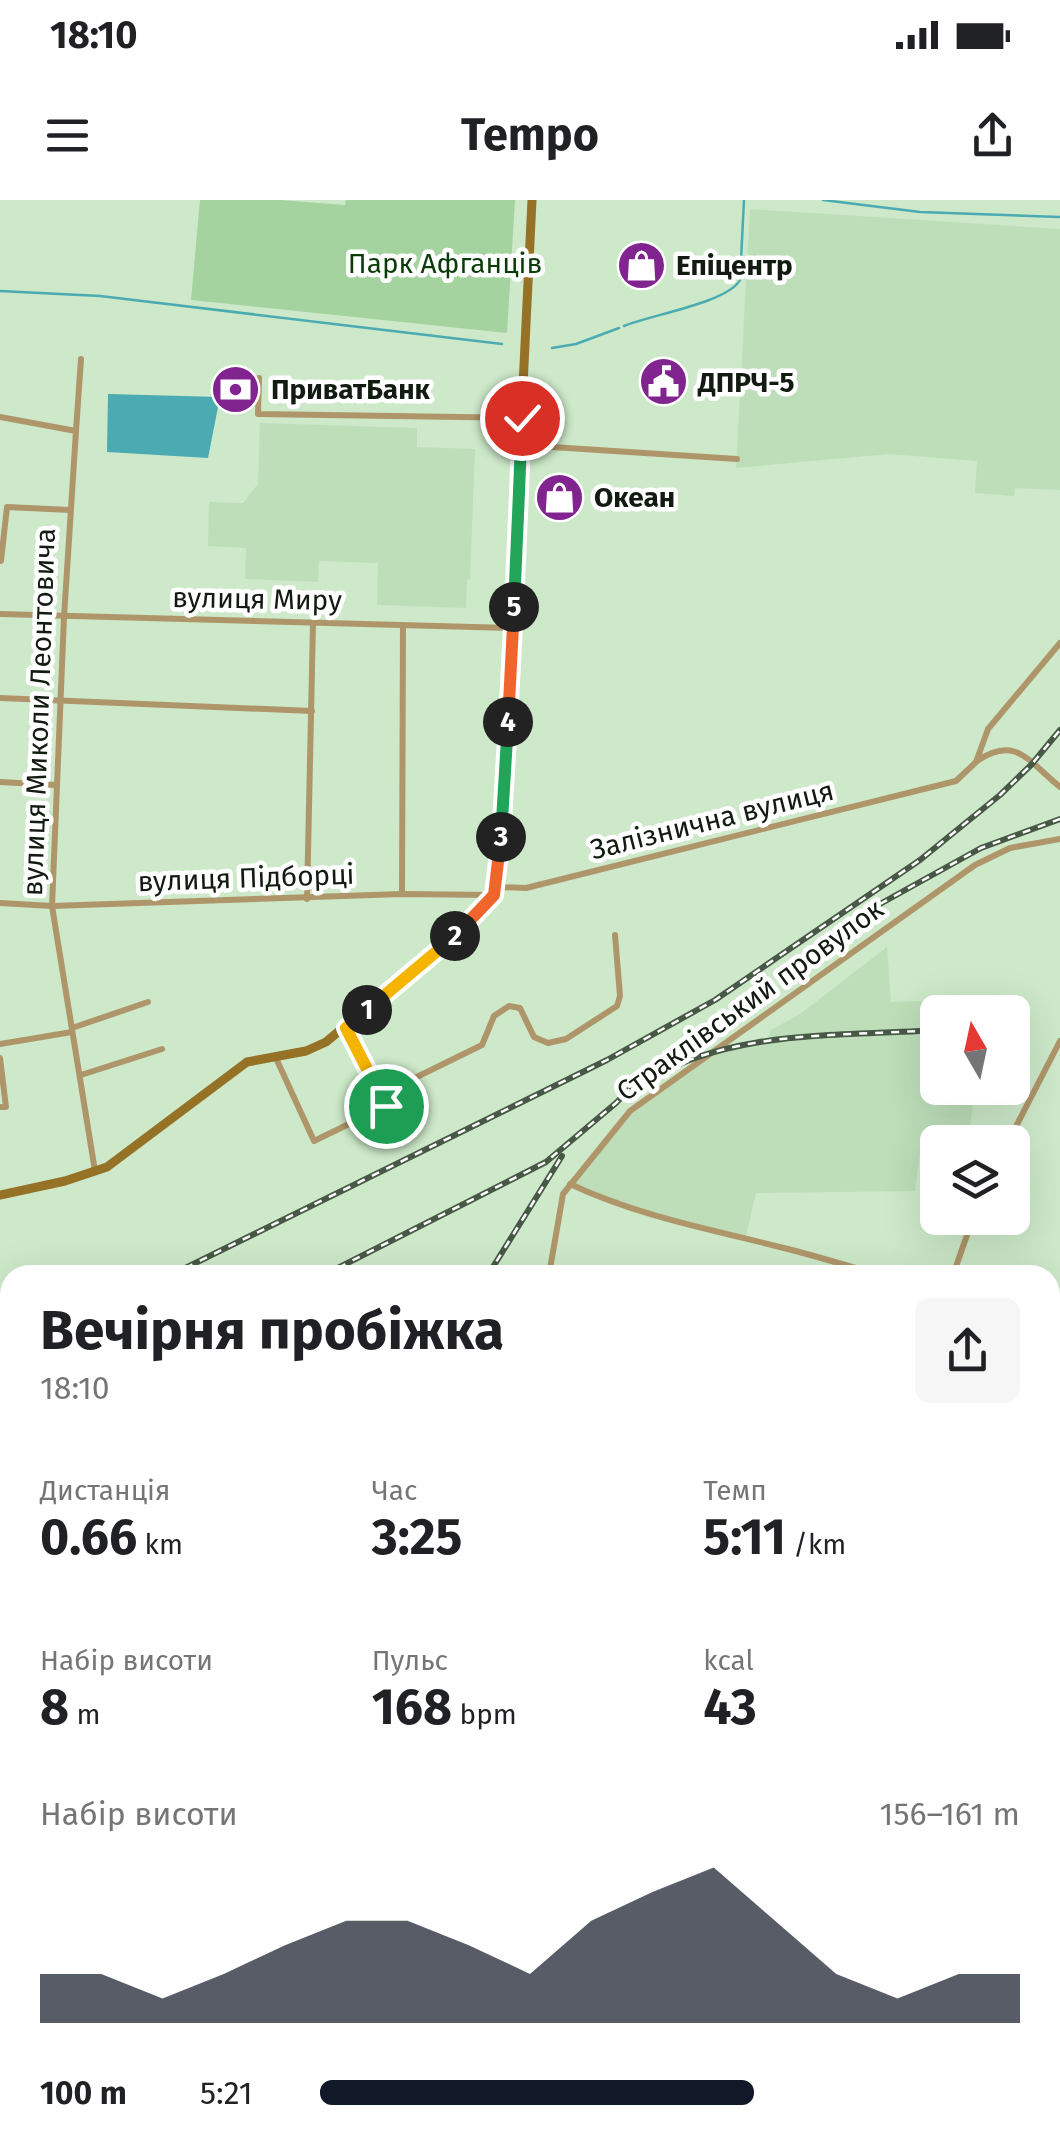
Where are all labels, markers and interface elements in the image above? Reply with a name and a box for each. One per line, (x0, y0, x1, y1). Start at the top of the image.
text: 18:10 (50, 12, 137, 58)
icon: menu (40, 108, 95, 163)
text: Tempo (461, 108, 599, 162)
icon: share (965, 108, 1020, 163)
shop icon: Епіцентр (615, 239, 667, 291)
park label: Парк Афганців (348, 247, 542, 280)
place label: Епіцентр (676, 249, 793, 282)
public building icon: ДПРЧ-5 (637, 356, 689, 408)
bank icon: ПриватБанк (210, 363, 262, 415)
place label: ДПРЧ-5 (697, 366, 795, 399)
place label: ПриватБанк (271, 373, 431, 406)
pin (480, 376, 565, 461)
icon: check (495, 391, 550, 446)
shop icon: Океан (533, 471, 585, 523)
place label: Океан (594, 481, 675, 514)
street label: вулиця Миколи Леонтовича (16, 527, 62, 897)
street label: вулиця Миру (172, 581, 342, 617)
pin: 5 (489, 582, 539, 632)
text: 5 (506, 590, 522, 623)
pin: 4 (483, 697, 533, 747)
text: 4 (500, 705, 516, 738)
street label: Залізнична вулиця (587, 774, 837, 866)
pin: 3 (476, 812, 526, 862)
text: 3 (494, 820, 508, 853)
street label: вулиця Підборці (137, 858, 355, 898)
street label: Страклівський провулок (610, 892, 890, 1108)
pin: 2 (430, 911, 480, 961)
text: 2 (448, 919, 462, 952)
pin: 1 (342, 985, 392, 1035)
text: 1 (361, 993, 374, 1026)
north arrow (920, 995, 1030, 1105)
map controls (920, 995, 1030, 1235)
pin (344, 1064, 429, 1149)
icon: arrive (359, 1079, 414, 1134)
button: layers (920, 1125, 1030, 1235)
text: Вечірня пробіжка (40, 1298, 504, 1364)
button: share (915, 1298, 1020, 1403)
text: 18:10 (40, 1369, 110, 1407)
text: Дистанція (40, 1474, 170, 1507)
text: Час (372, 1474, 417, 1507)
text: Темп (703, 1474, 767, 1507)
text: 0.66 (40, 1507, 137, 1567)
text: 3:25 (372, 1507, 462, 1567)
text: 5:11 (703, 1507, 786, 1567)
text: km (137, 1528, 183, 1561)
text: /km (786, 1528, 846, 1561)
text: Набір висоти (40, 1644, 213, 1677)
text: Пульс (372, 1644, 448, 1677)
text: kcal (703, 1644, 754, 1677)
text: 8 (40, 1677, 69, 1737)
text: 168 (372, 1677, 452, 1737)
text: 43 (703, 1677, 757, 1737)
text: m (69, 1698, 100, 1731)
text: bpm (452, 1698, 517, 1731)
text: Набір висоти (40, 1795, 238, 1833)
text: 156–161 m (880, 1795, 1020, 1833)
text: 100 m (40, 2074, 127, 2112)
text: 5:21 (200, 2074, 253, 2112)

